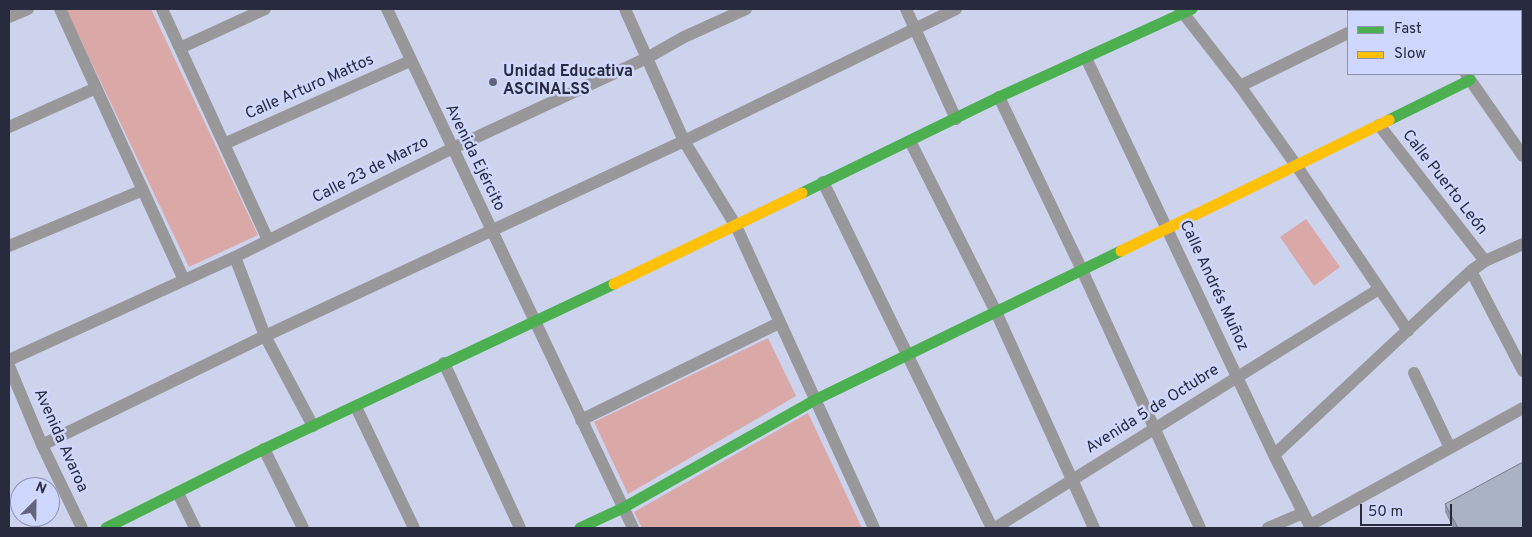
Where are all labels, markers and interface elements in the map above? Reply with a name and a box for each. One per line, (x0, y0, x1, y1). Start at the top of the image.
legend (1347, 10, 1522, 75)
text: Fast (1394, 20, 1422, 39)
text: Slow (1394, 45, 1426, 64)
street label: Calle Arturo Mattos (243, 51, 377, 125)
place label: Unidad Educativa ASCINALSS (503, 63, 633, 101)
marker: Unidad Educativa ASCINALSS (487, 76, 499, 88)
street label: Avenida Ejército (440, 101, 508, 215)
street label: Calle Puerto León (1397, 127, 1491, 239)
street label: Calle 23 de Marzo (310, 133, 432, 209)
street label: Calle Andrés Muñoz (1174, 218, 1252, 354)
street label: Avenida 5 de Octubre (1083, 361, 1223, 459)
street label: Avenida Avaroa (29, 386, 91, 496)
north arrow (10, 477, 60, 527)
text: N (33, 479, 49, 498)
scale bar (1362, 494, 1454, 526)
text: 50 m (1368, 503, 1403, 522)

